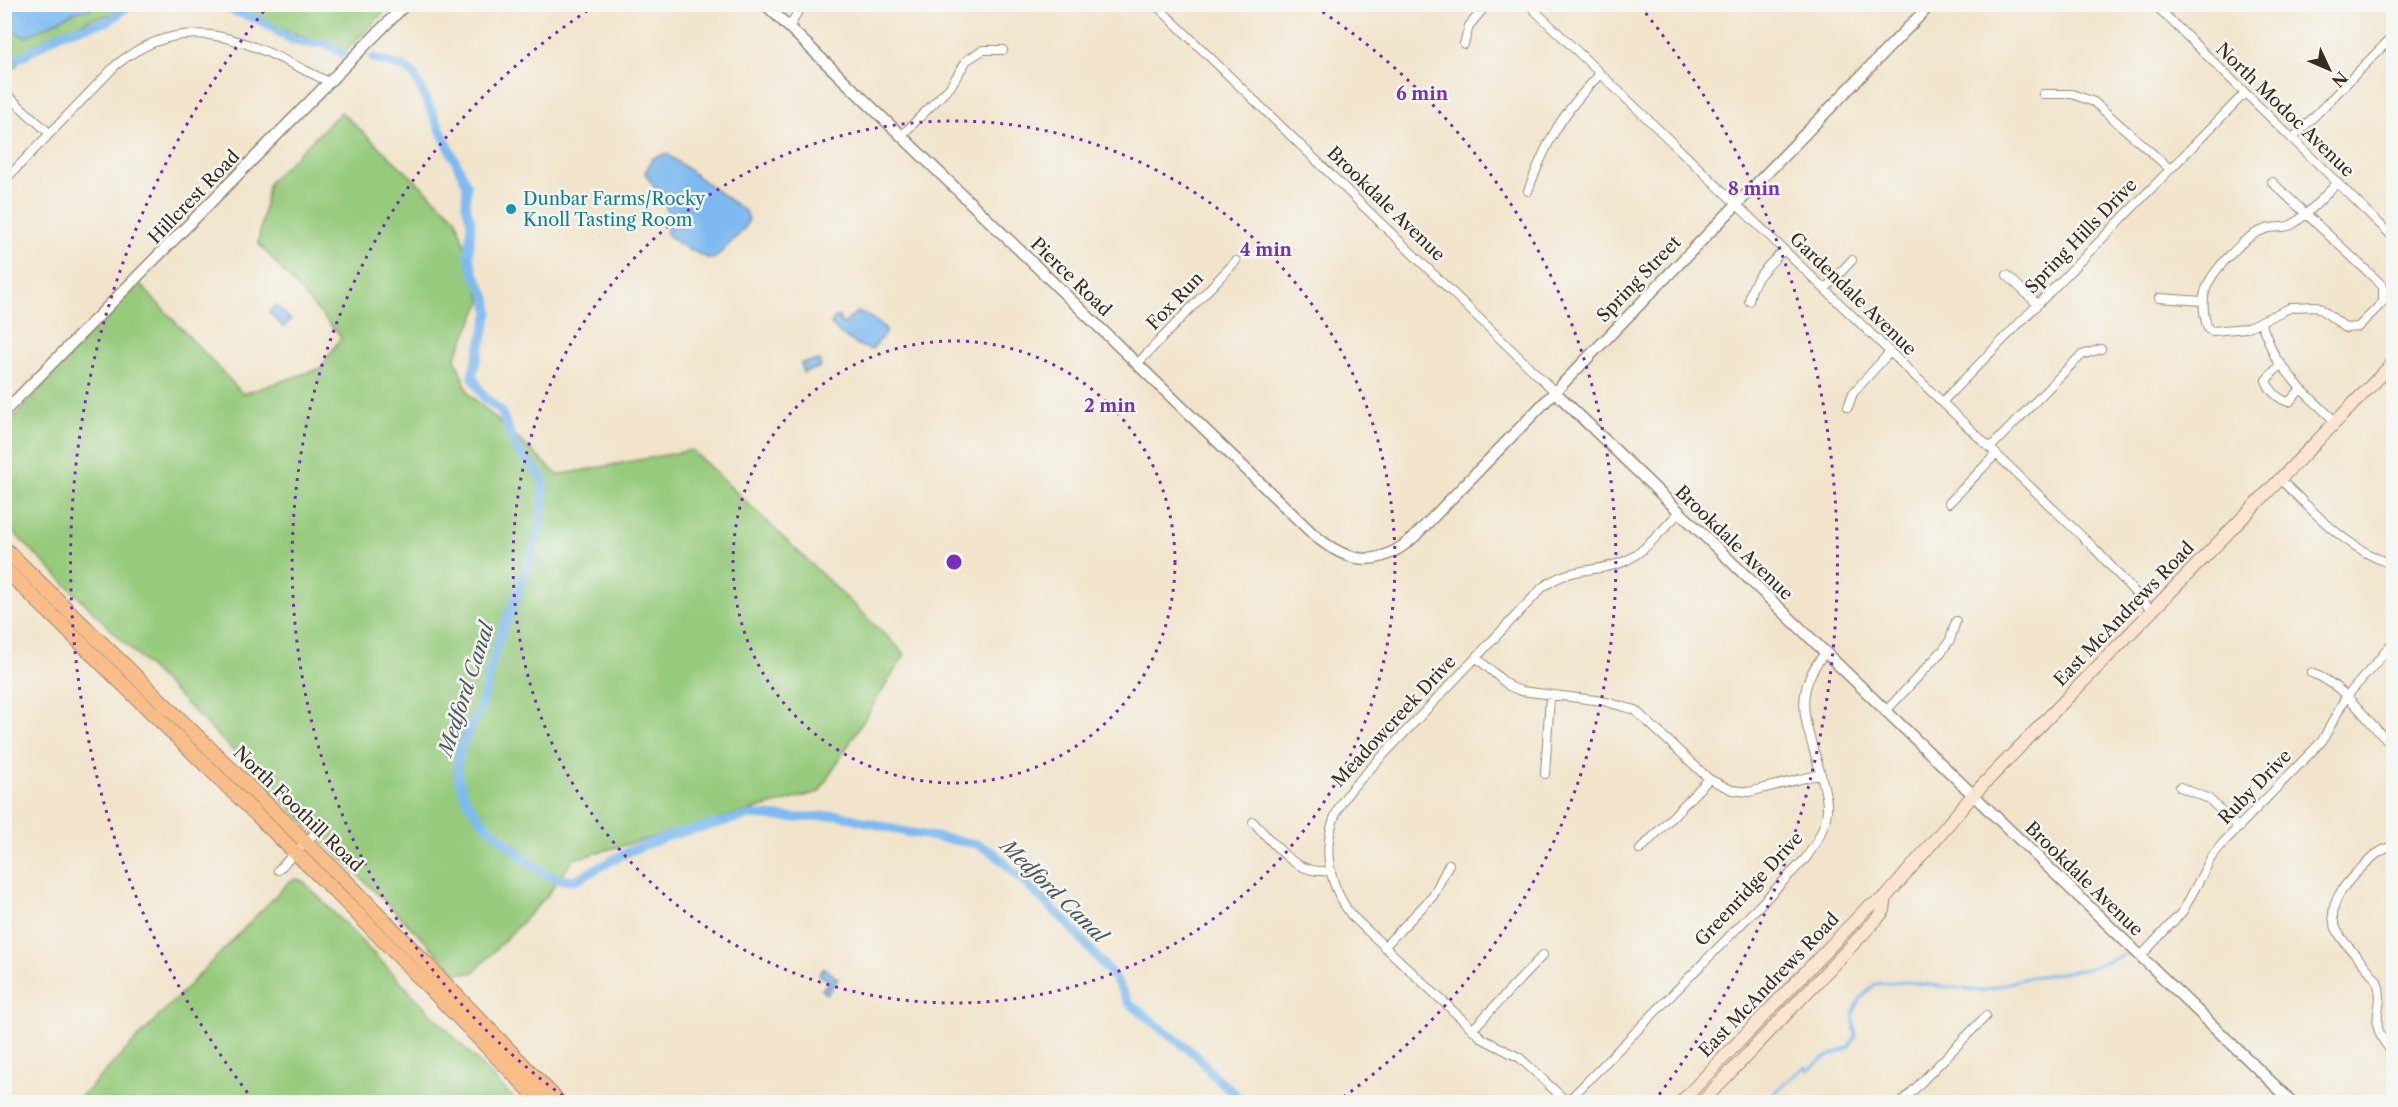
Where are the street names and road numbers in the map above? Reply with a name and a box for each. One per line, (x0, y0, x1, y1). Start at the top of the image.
street label: North Modoc Avenue (2211, 38, 2359, 182)
street label: Brookdale Avenue (1322, 142, 1450, 266)
street label: Hillcrest Road (144, 146, 244, 248)
street label: Spring Hills Drive (2020, 174, 2142, 298)
street label: Gardendale Avenue (1785, 228, 1921, 360)
street label: Spring Street (1592, 231, 1686, 327)
street label: Pierce Road (1026, 233, 1116, 321)
street label: Fox Run (1142, 267, 1208, 335)
street label: Brookdale Avenue (1670, 481, 1798, 605)
street label: East McAndrews Road (2049, 537, 2199, 691)
street label: Meadowcreek Drive (1327, 651, 1461, 791)
street label: North Foothill Road (229, 741, 367, 877)
street label: Ruby Drive (2214, 745, 2296, 829)
street label: Brookdale Avenue (2020, 817, 2148, 941)
street label: Greenridge Drive (1690, 827, 1808, 951)
street label: East McAndrews Road (1694, 908, 1844, 1062)

